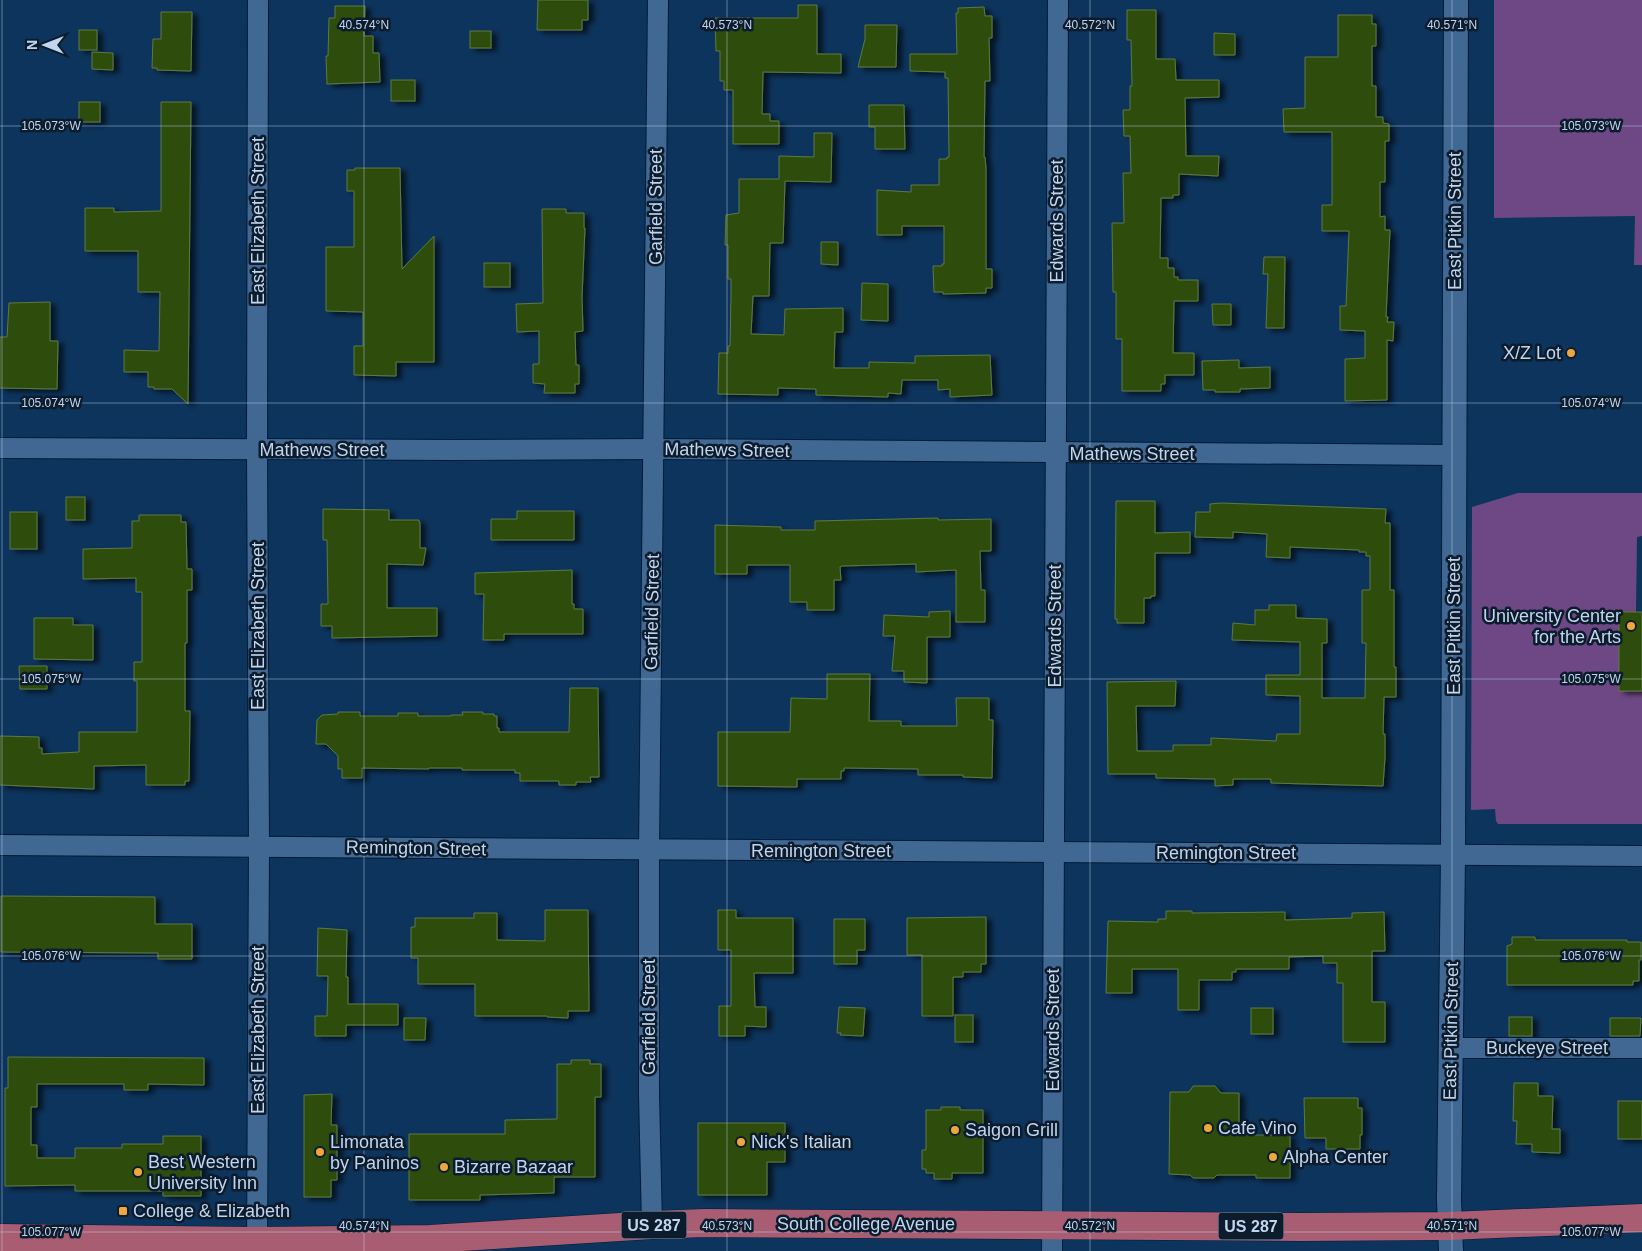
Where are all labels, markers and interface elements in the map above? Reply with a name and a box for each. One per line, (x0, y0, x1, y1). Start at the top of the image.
text: 40.574°N (339, 18, 389, 32)
text: 40.573°N (702, 18, 752, 32)
text: 40.572°N (1065, 18, 1115, 32)
text: 40.571°N (1427, 18, 1477, 32)
north arrow (20, 20, 70, 70)
text: N (24, 40, 40, 50)
text: 105.073°W (21, 119, 81, 133)
text: 105.073°W (1561, 119, 1621, 133)
street label: East Elizabeth Street (248, 137, 268, 305)
street label: Garfield Street (646, 149, 666, 265)
street label: East Pitkin Street (1445, 152, 1465, 290)
street label: Edwards Street (1047, 159, 1067, 283)
place label: X/Z Lot (1503, 343, 1561, 363)
marker: X/Z Lot (1565, 347, 1577, 359)
text: 105.074°W (21, 396, 81, 410)
text: 105.074°W (1561, 396, 1621, 410)
street label: Mathews Street (664, 439, 790, 461)
street label: Mathews Street (259, 440, 385, 460)
street label: Mathews Street (1069, 444, 1195, 464)
street label: East Elizabeth Street (248, 542, 268, 710)
street label: Garfield Street (641, 554, 663, 670)
street label: East Pitkin Street (1444, 557, 1464, 695)
street label: Edwards Street (1045, 564, 1065, 688)
place label: University Center for the Arts (1483, 606, 1621, 647)
marker: University Center for the Arts (1625, 620, 1637, 632)
text: 105.075°W (21, 672, 81, 686)
text: 105.075°W (1561, 672, 1621, 686)
street label: Remington Street (346, 837, 486, 859)
street label: Remington Street (751, 841, 891, 861)
street label: Remington Street (1156, 843, 1296, 863)
street label: East Elizabeth Street (248, 946, 268, 1114)
text: 105.076°W (21, 949, 81, 963)
text: 105.076°W (1561, 949, 1621, 963)
street label: Garfield Street (639, 959, 659, 1075)
street label: East Pitkin Street (1440, 962, 1462, 1100)
street label: Edwards Street (1043, 968, 1063, 1092)
street label: Buckeye Street (1486, 1038, 1608, 1058)
place label: Cafe Vino (1218, 1118, 1297, 1138)
place label: Saigon Grill (965, 1120, 1058, 1140)
marker: Cafe Vino (1202, 1122, 1214, 1134)
marker: Saigon Grill (949, 1124, 961, 1136)
place label: Limonata by Paninos (330, 1132, 419, 1173)
place label: Nick's Italian (751, 1132, 851, 1152)
marker: Nick's Italian (735, 1136, 747, 1148)
marker: Limonata by Paninos (314, 1146, 326, 1158)
place label: Alpha Center (1283, 1147, 1388, 1167)
marker: Alpha Center (1267, 1151, 1279, 1163)
place label: Best Western University Inn (148, 1152, 257, 1193)
place label: Bizarre Bazaar (454, 1157, 573, 1177)
marker: Bizarre Bazaar (438, 1161, 450, 1173)
marker: Best Western University Inn (132, 1166, 144, 1178)
place label: College & Elizabeth (133, 1201, 290, 1221)
marker: College & Elizabeth (117, 1205, 129, 1217)
road number: US 287 (622, 1212, 686, 1238)
road number: US 287 (1218, 1212, 1284, 1240)
street label: South College Avenue (777, 1214, 955, 1234)
text: 40.574°N (339, 1219, 389, 1233)
text: 40.573°N (702, 1219, 752, 1233)
text: 40.572°N (1065, 1219, 1115, 1233)
text: 40.571°N (1427, 1219, 1477, 1233)
text: 105.077°W (21, 1225, 81, 1239)
text: 105.077°W (1561, 1225, 1621, 1239)

